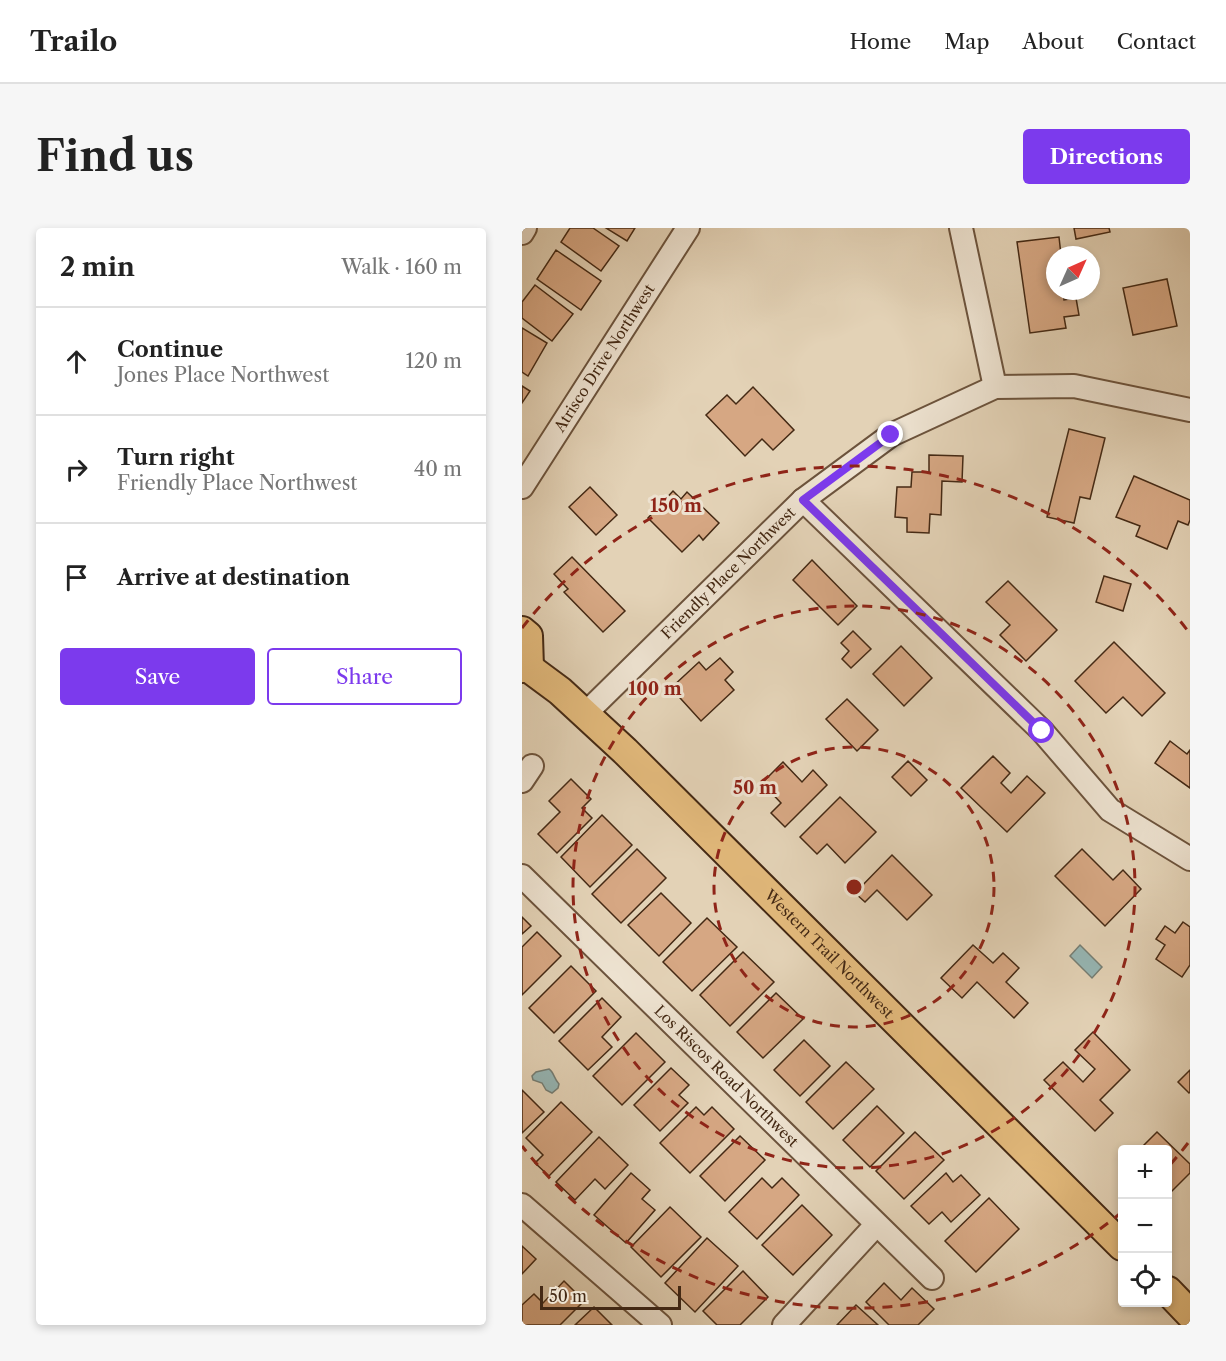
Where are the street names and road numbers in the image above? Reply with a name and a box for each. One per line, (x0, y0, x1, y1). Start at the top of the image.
street label: Atrisco Drive Northwest (549, 280, 659, 436)
street label: Friendly Place Northwest (657, 502, 800, 643)
street label: Western Trail Northwest (760, 885, 898, 1023)
street label: Los Riscos Road Northwest (650, 1001, 803, 1151)

